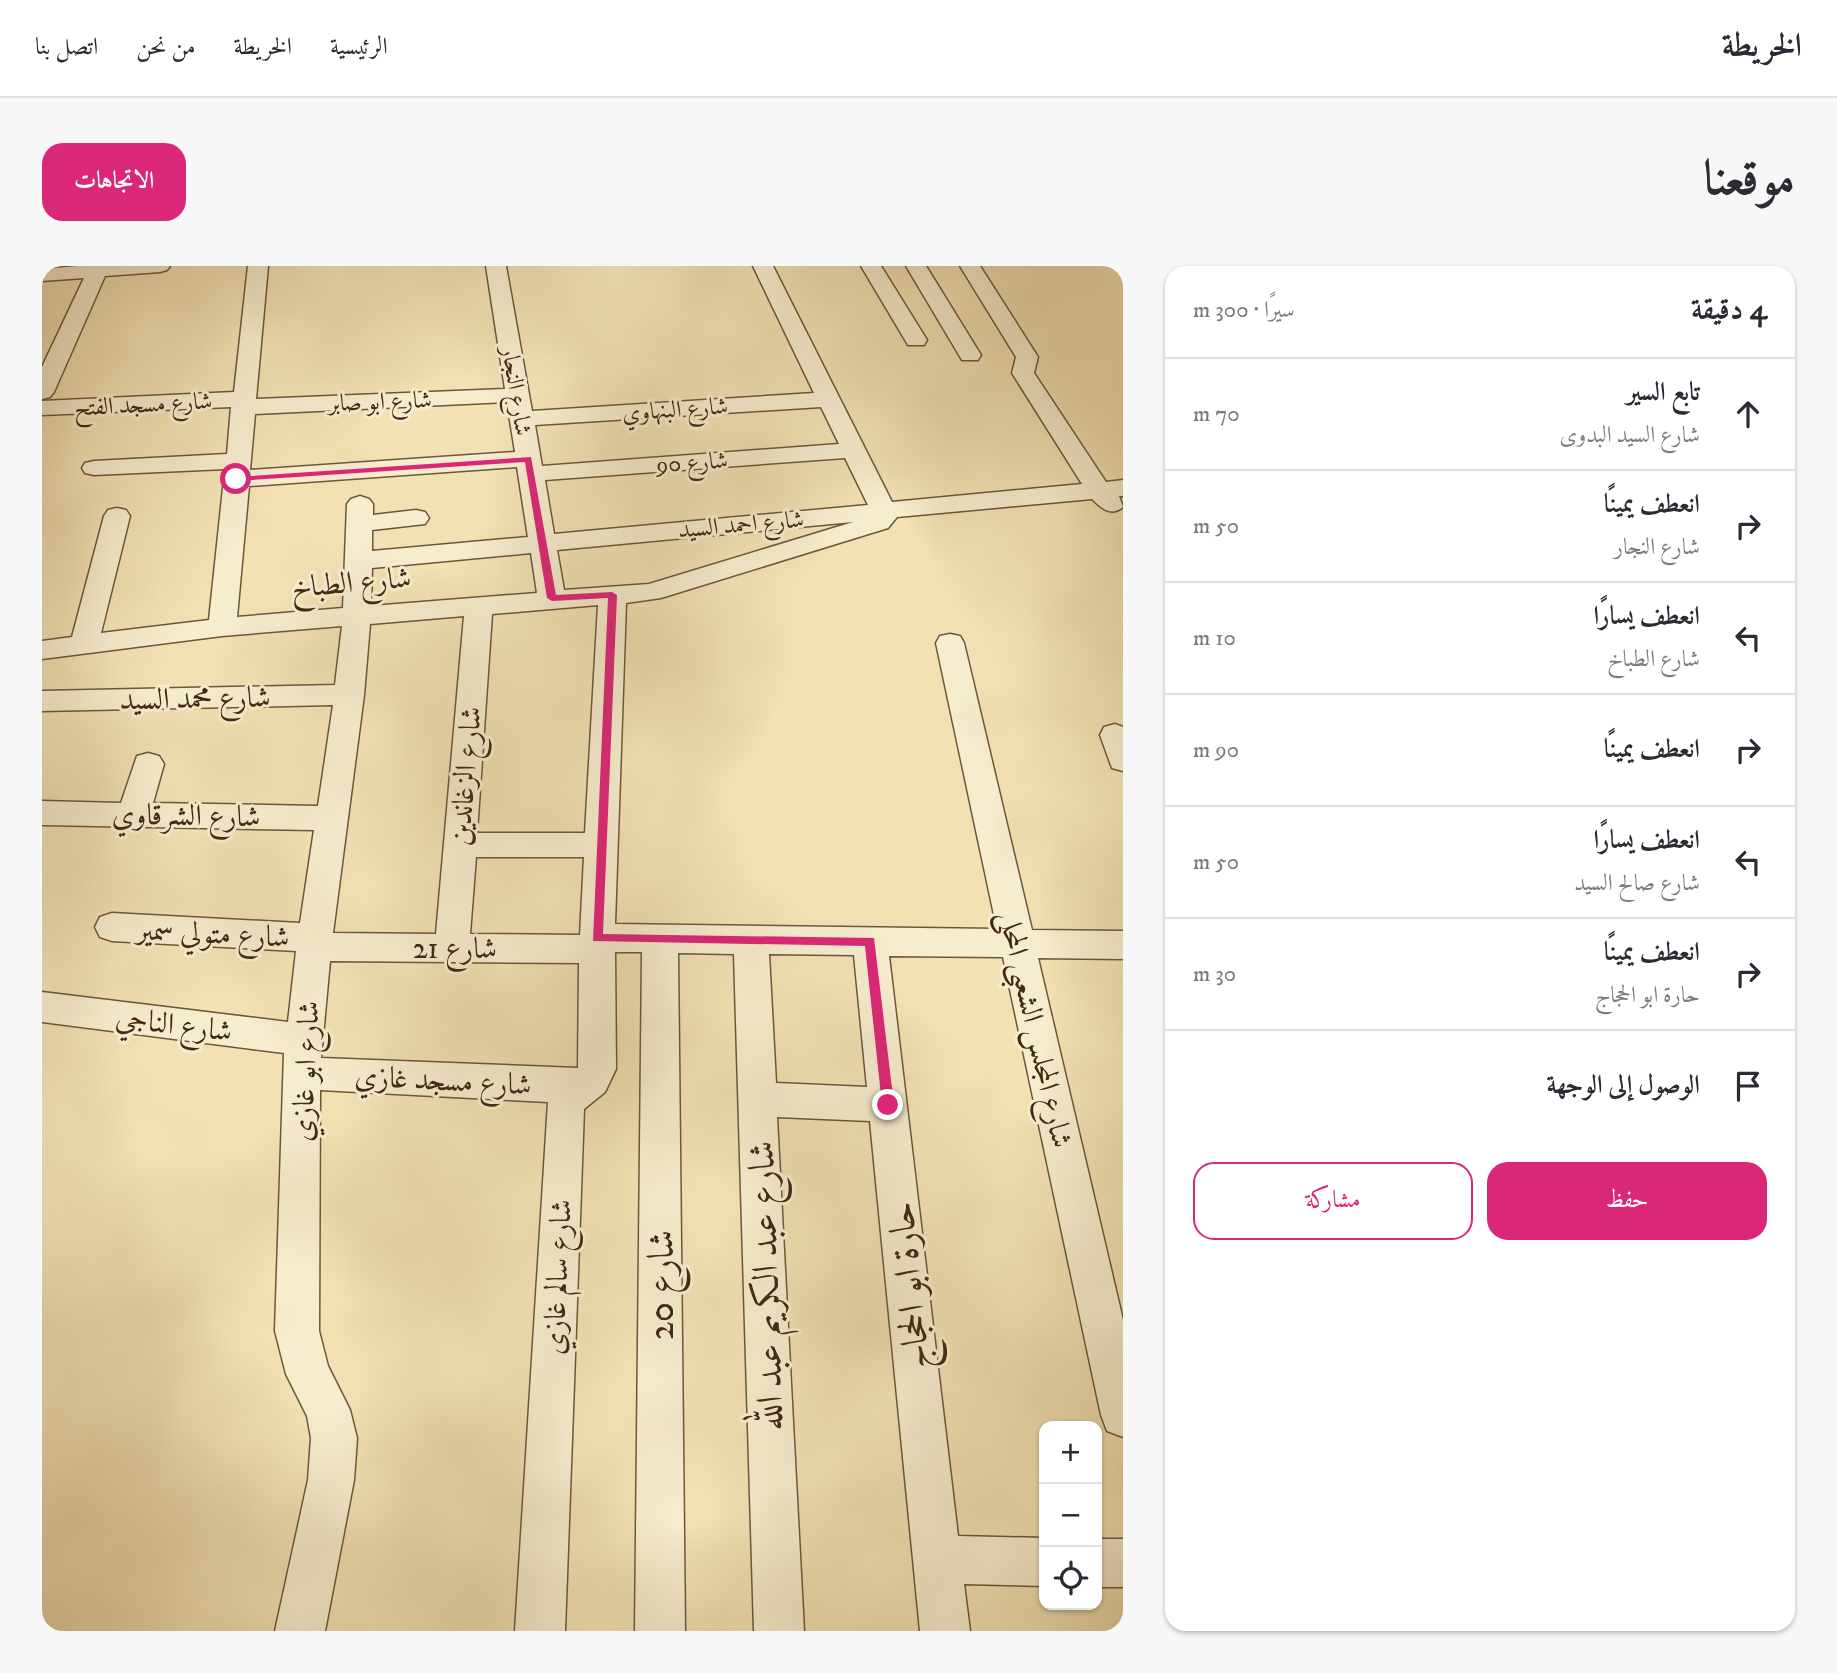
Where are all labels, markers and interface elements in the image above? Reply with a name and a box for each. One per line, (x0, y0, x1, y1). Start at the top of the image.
text: الخريطة (1722, 26, 1802, 67)
text: اتصل بنا (35, 32, 98, 62)
text: من نحن (136, 32, 196, 62)
text: الخريطة (234, 32, 292, 62)
text: الرئيسية (330, 32, 388, 62)
button: الاتجاهات (42, 143, 186, 221)
text: موقعنا (1703, 149, 1795, 211)
text: 4 دقيقة (1691, 292, 1767, 329)
text: سيرًا · 300 m (1193, 296, 1295, 325)
street label: شارع النجار (490, 342, 538, 439)
text: تابع السير (1627, 376, 1700, 409)
street label: شارع ابو صابر (325, 385, 432, 423)
street label: شارع مسجد الفتح (73, 386, 213, 429)
street label: شارع البنهاوي (621, 391, 730, 433)
icon: ahead (1729, 395, 1767, 433)
text: 70 m (1193, 400, 1240, 429)
text: شارع السيد البدوى (1559, 421, 1700, 450)
street label: شارع 90 (654, 446, 729, 485)
route start (220, 463, 251, 494)
text: انعطف يمينًا (1604, 488, 1700, 521)
street label: شارع احمد السيد (677, 505, 806, 549)
icon: right (1729, 507, 1767, 545)
text: 50 m (1193, 512, 1239, 541)
text: شارع النجار (1614, 533, 1700, 562)
street label: شارع الطباخ (289, 560, 413, 613)
text: انعطف يسارًا (1593, 600, 1700, 633)
icon: left (1729, 619, 1767, 657)
text: 10 m (1193, 624, 1236, 653)
text: شارع الطباخ (1607, 645, 1700, 674)
street label: شارع محمد السيد (119, 680, 271, 724)
street label: شارع الزغاندين (442, 705, 496, 848)
icon: right (1729, 731, 1767, 769)
text: انعطف يمينًا (1604, 733, 1700, 766)
text: 90 m (1193, 736, 1239, 765)
street label: شارع الشرقاوي (111, 797, 261, 841)
text: انعطف يسارًا (1593, 824, 1700, 857)
icon: left (1729, 843, 1767, 881)
text: 50 m (1193, 848, 1239, 877)
text: شارع صالح السيد (1574, 869, 1700, 898)
street label: شارع المجلس الشعبى المحلى (984, 907, 1080, 1153)
street label: شارع متولي سمير (132, 912, 290, 962)
street label: شارع 21 (413, 931, 497, 973)
text: انعطف يمينًا (1604, 936, 1700, 969)
icon: right (1729, 955, 1767, 993)
text: 30 m (1193, 960, 1236, 989)
text: حارة ابو الحجاج (1595, 981, 1700, 1010)
street label: شارع الناجي (113, 1000, 234, 1056)
street label: شارع ابو غازي (284, 1000, 334, 1143)
street label: شارع مسجد غازي (353, 1058, 532, 1110)
icon: arrive (1729, 1067, 1767, 1105)
text: الوصول إلى الوجهة (1546, 1069, 1700, 1102)
route end (872, 1089, 903, 1120)
street label: شارع عبد الكريم عبد الله (732, 1140, 802, 1432)
button: مشاركة (1193, 1162, 1473, 1240)
button: حفظ (1487, 1162, 1767, 1240)
street label: شارع سالم غازي (536, 1198, 587, 1356)
street label: حارة ابو الحجاج (878, 1199, 950, 1372)
street label: شارع 20 (639, 1230, 691, 1340)
map controls (1039, 1421, 1102, 1610)
button: + (1039, 1421, 1102, 1484)
button: − (1039, 1484, 1102, 1547)
button: locate (1039, 1547, 1102, 1610)

